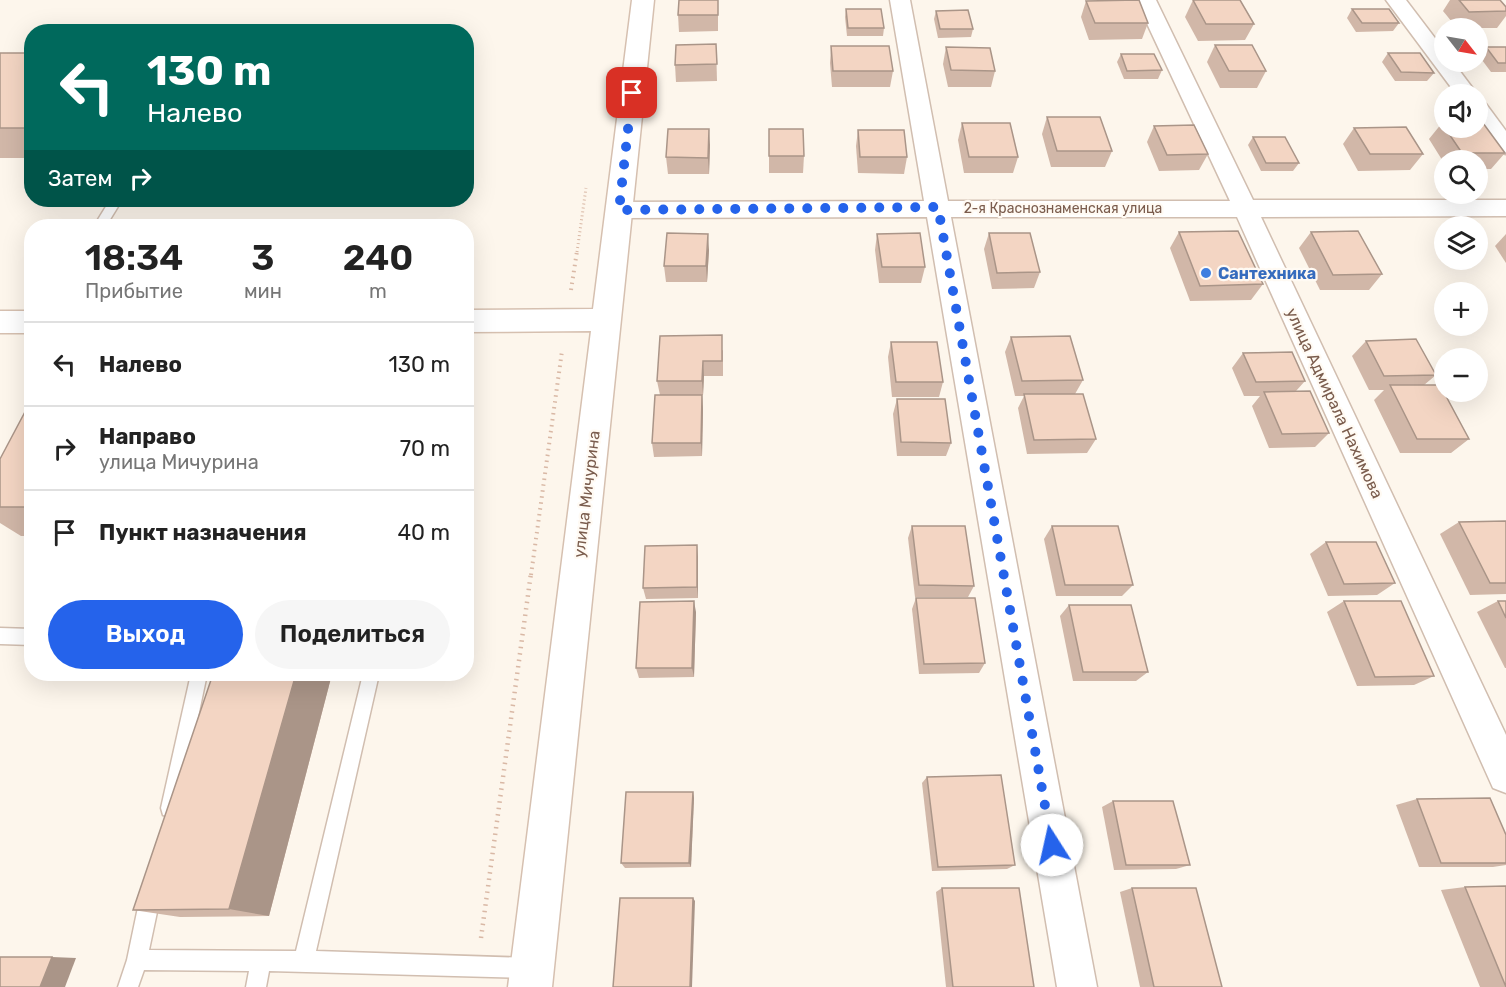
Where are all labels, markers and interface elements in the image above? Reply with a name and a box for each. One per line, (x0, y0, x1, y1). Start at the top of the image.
north arrow (1434, 18, 1488, 72)
map controls (1434, 18, 1488, 402)
text: 130 m (147, 46, 272, 96)
icon: left (48, 48, 126, 126)
pin (606, 67, 657, 118)
icon: arrive (615, 76, 648, 109)
button: sound (1434, 84, 1488, 138)
text: Налево (147, 97, 243, 129)
button: search (1434, 150, 1488, 204)
icon: right (124, 162, 157, 195)
text: Затем (48, 165, 112, 192)
street label: 2-я Краснознаменская улица (964, 200, 1162, 217)
button: layers (1434, 216, 1488, 270)
text: 18:34 (85, 236, 183, 279)
text: 3 (251, 236, 275, 279)
text: 240 (343, 236, 413, 279)
place label: Сантехника (1218, 264, 1316, 283)
marker: Сантехника (1199, 266, 1213, 280)
text: Прибытие (85, 279, 183, 303)
text: мин (244, 279, 282, 303)
text: m (369, 279, 387, 303)
button: + (1434, 282, 1488, 336)
street label: улица Адмирала Нахимова (1282, 305, 1387, 501)
icon: left (48, 348, 81, 381)
button: − (1434, 348, 1488, 402)
text: Налево (99, 351, 182, 378)
text: 130 m (388, 351, 450, 378)
text: Направо (99, 423, 196, 450)
street label: улица Мичурина (569, 429, 604, 559)
icon: right (48, 432, 81, 465)
text: 70 m (400, 435, 450, 462)
text: улица Мичурина (99, 450, 259, 474)
icon: arrive (48, 516, 81, 549)
text: Пункт назначения (99, 519, 307, 546)
text: 40 m (397, 519, 450, 546)
button: Выход (48, 600, 243, 669)
button: Поделиться (255, 600, 450, 669)
position arrow (1020, 813, 1084, 877)

